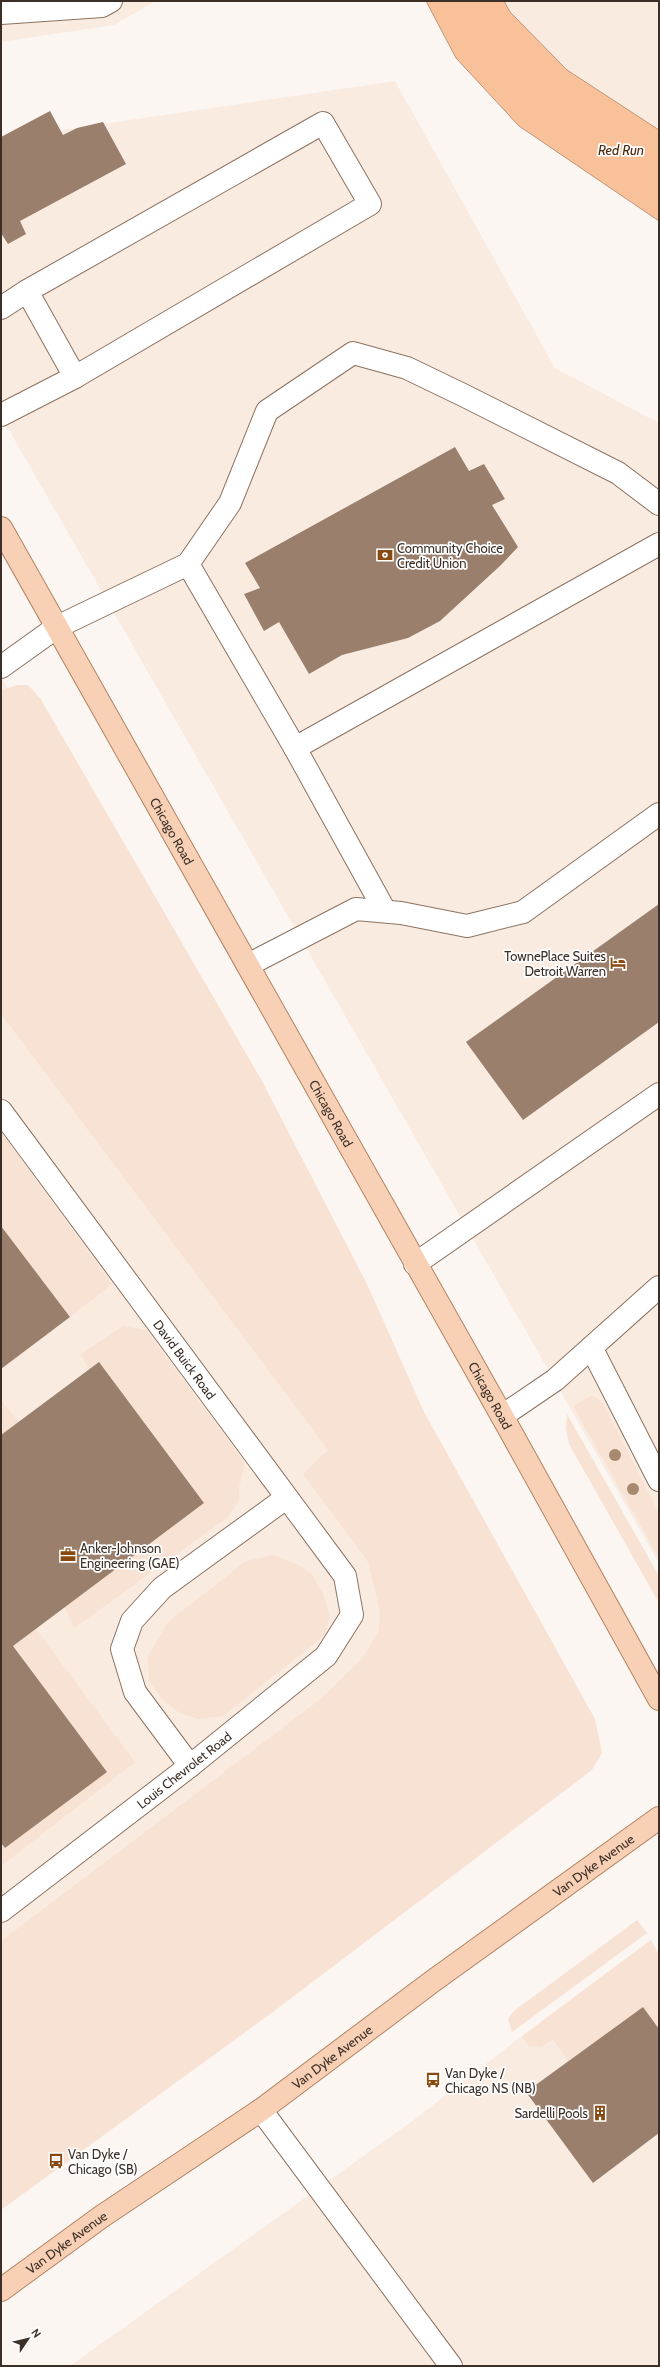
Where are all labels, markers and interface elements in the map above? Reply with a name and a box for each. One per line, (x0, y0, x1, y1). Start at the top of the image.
water label: Red Run (598, 141, 644, 159)
place label: Community Choice Credit Union (397, 540, 503, 571)
bank icon: Community Choice Credit Union (376, 546, 394, 564)
street label: Chicago Road (147, 795, 197, 868)
place label: TownePlace Suites Detroit Warren (504, 948, 607, 979)
hotel icon: TownePlace Suites Detroit Warren (609, 954, 627, 972)
street label: Chicago Road (306, 1077, 357, 1150)
street label: David Buick Road (150, 1317, 219, 1402)
street label: Chicago Road (465, 1359, 516, 1432)
place label: Anker-Johnson Engineering (GAE) (80, 1540, 180, 1571)
office icon: Anker-Johnson Engineering (GAE) (59, 1546, 77, 1564)
street label: Louis Chevrolet Road (133, 1728, 235, 1812)
street label: Van Dyke Avenue (550, 1830, 637, 1900)
street label: Van Dyke Avenue (289, 2021, 376, 2092)
place label: Van Dyke / Chicago NS (NB) (445, 2065, 536, 2096)
bus stop icon: Van Dyke / Chicago NS (NB) (424, 2071, 442, 2089)
building icon: Sardelli Pools (591, 2104, 609, 2122)
place label: Sardelli Pools (515, 2105, 589, 2121)
place label: Van Dyke / Chicago (SB) (68, 2146, 138, 2177)
bus stop icon: Van Dyke / Chicago (SB) (47, 2152, 65, 2170)
street label: Van Dyke Avenue (23, 2207, 110, 2277)
north arrow (8, 2319, 48, 2359)
text: N (28, 2326, 44, 2340)

